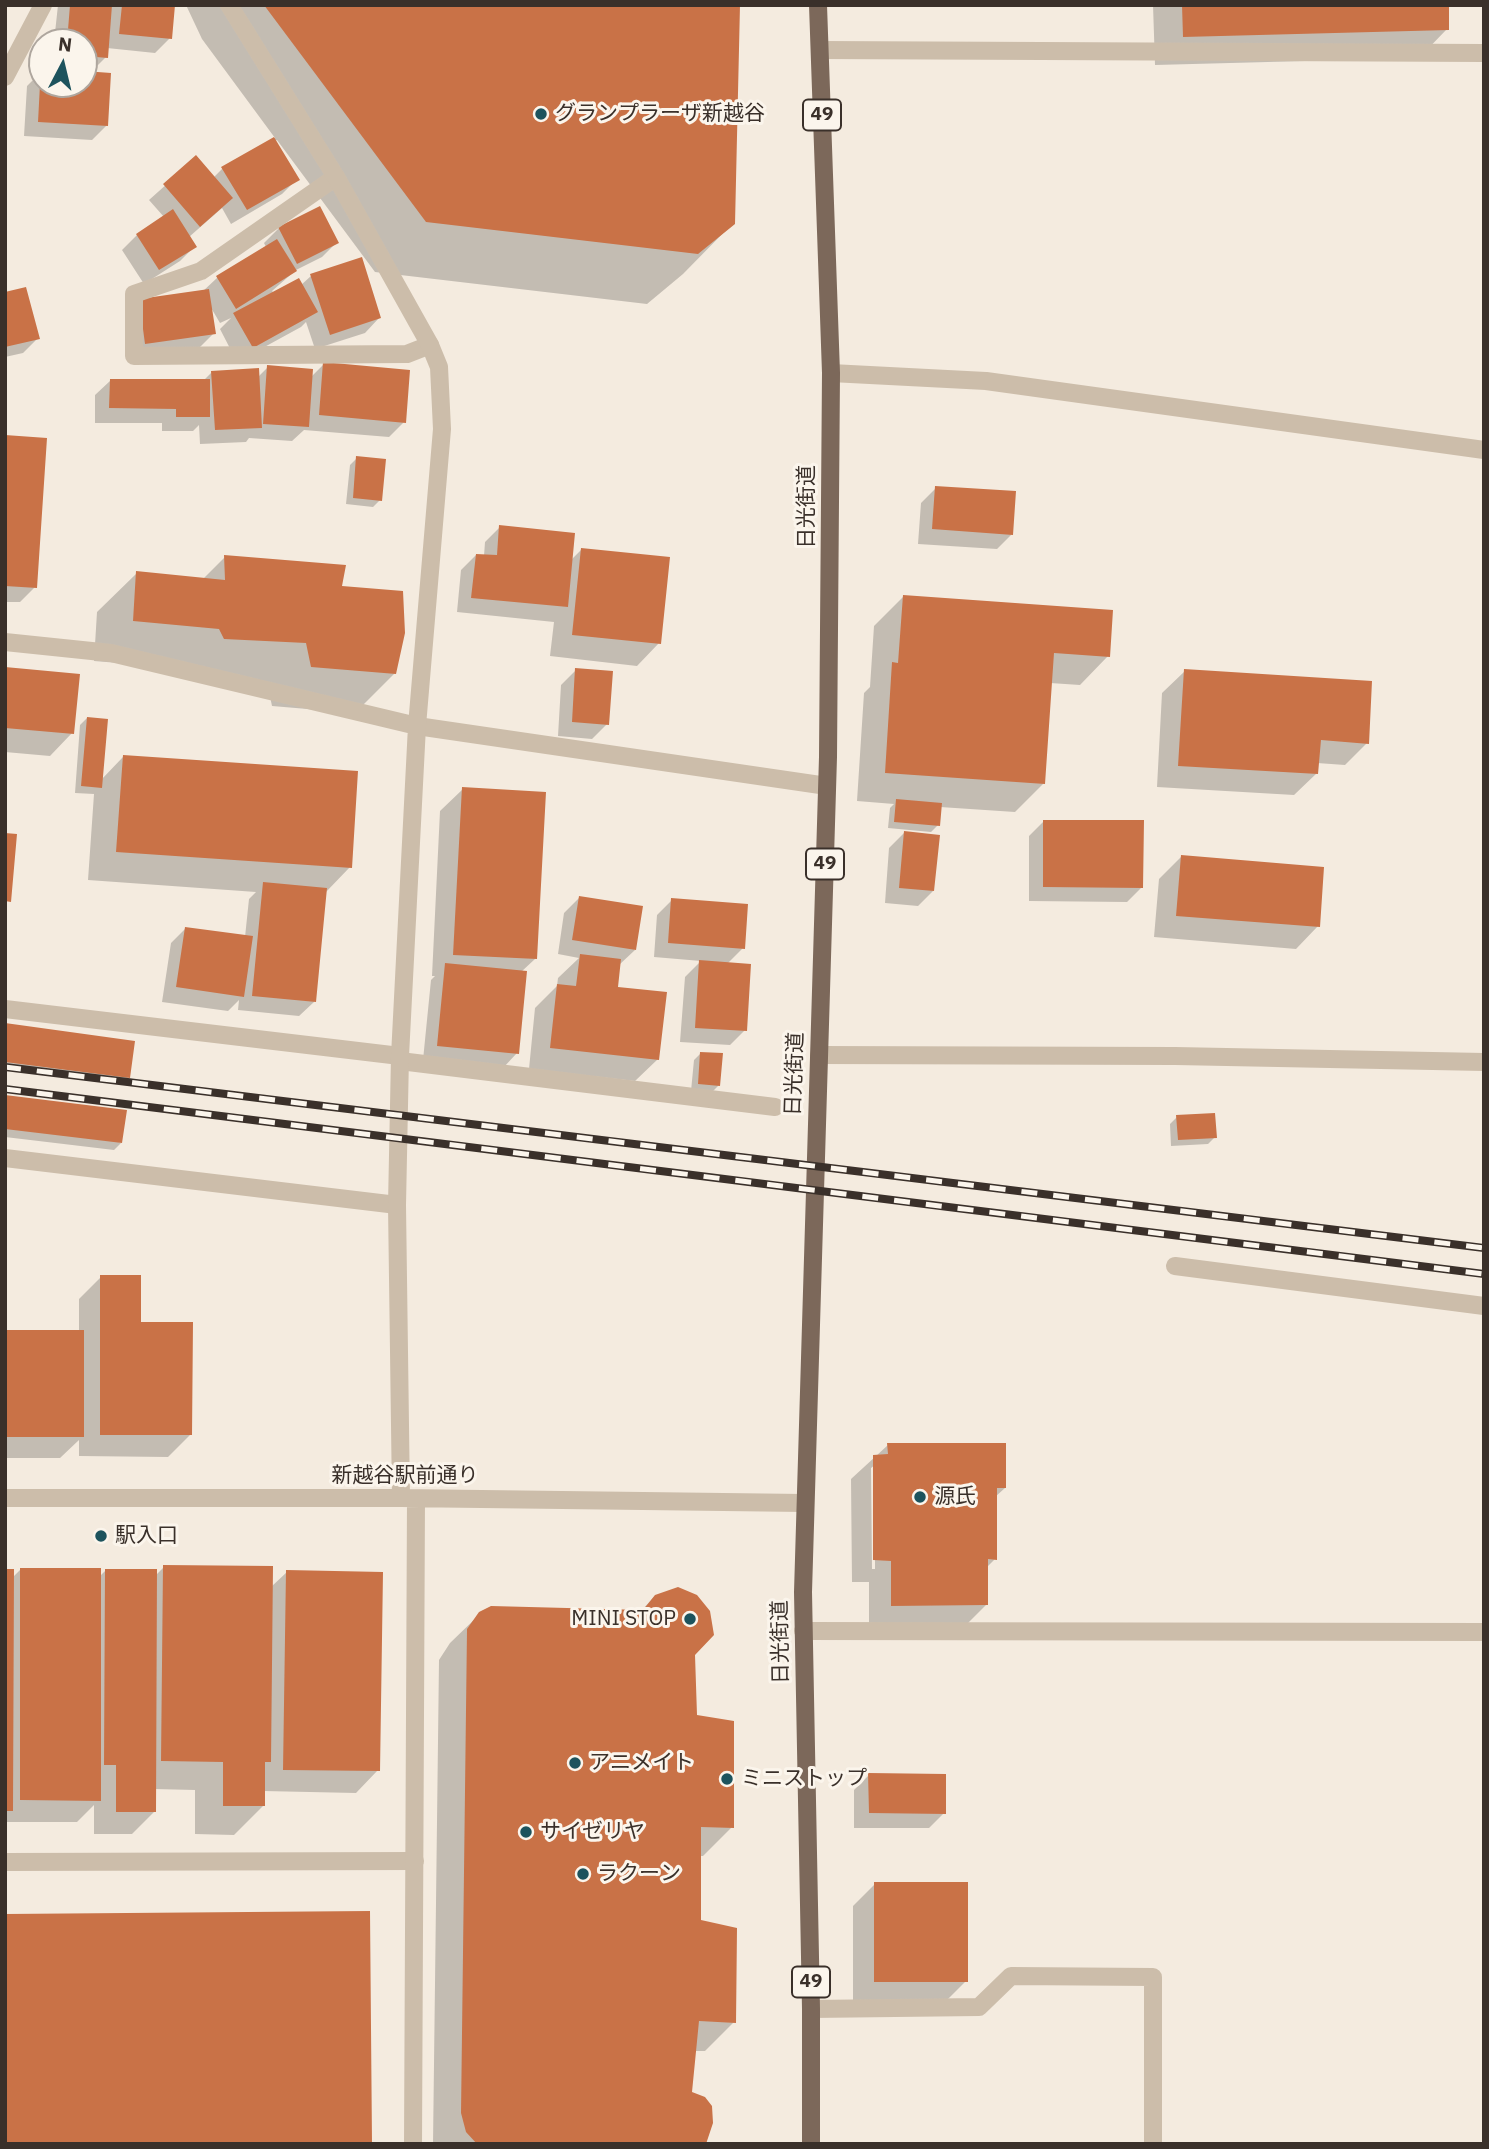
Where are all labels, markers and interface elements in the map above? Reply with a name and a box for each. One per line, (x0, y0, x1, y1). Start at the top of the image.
north arrow (28, 28, 98, 98)
text: N (57, 31, 74, 57)
road number: 49 (803, 99, 841, 130)
place label: グランプラーザ新越谷 (555, 101, 765, 127)
marker: グランプラーザ新越谷 (533, 106, 549, 122)
street label: 日光街道 (794, 465, 820, 549)
road number: 49 (806, 848, 844, 880)
street label: 日光街道 (781, 1032, 809, 1116)
street label: 新越谷駅前通り (332, 1463, 478, 1489)
place label: 源氏 (934, 1484, 976, 1510)
marker: 源氏 (912, 1489, 928, 1505)
place label: 駅入口 (115, 1523, 178, 1549)
marker: 駅入口 (93, 1528, 109, 1544)
street label: 日光街道 (768, 1600, 794, 1684)
place label: MINI STOP (571, 1606, 676, 1632)
marker: MINI STOP (682, 1611, 698, 1627)
place label: アニメイト (589, 1750, 694, 1776)
marker: アニメイト (567, 1755, 583, 1771)
place label: ミニストップ (741, 1766, 867, 1792)
marker: ミニストップ (719, 1771, 735, 1787)
place label: サイゼリヤ (540, 1819, 645, 1845)
marker: サイゼリヤ (518, 1824, 534, 1840)
place label: ラクーン (597, 1861, 681, 1887)
marker: ラクーン (575, 1866, 591, 1882)
road number: 49 (792, 1966, 830, 1998)

